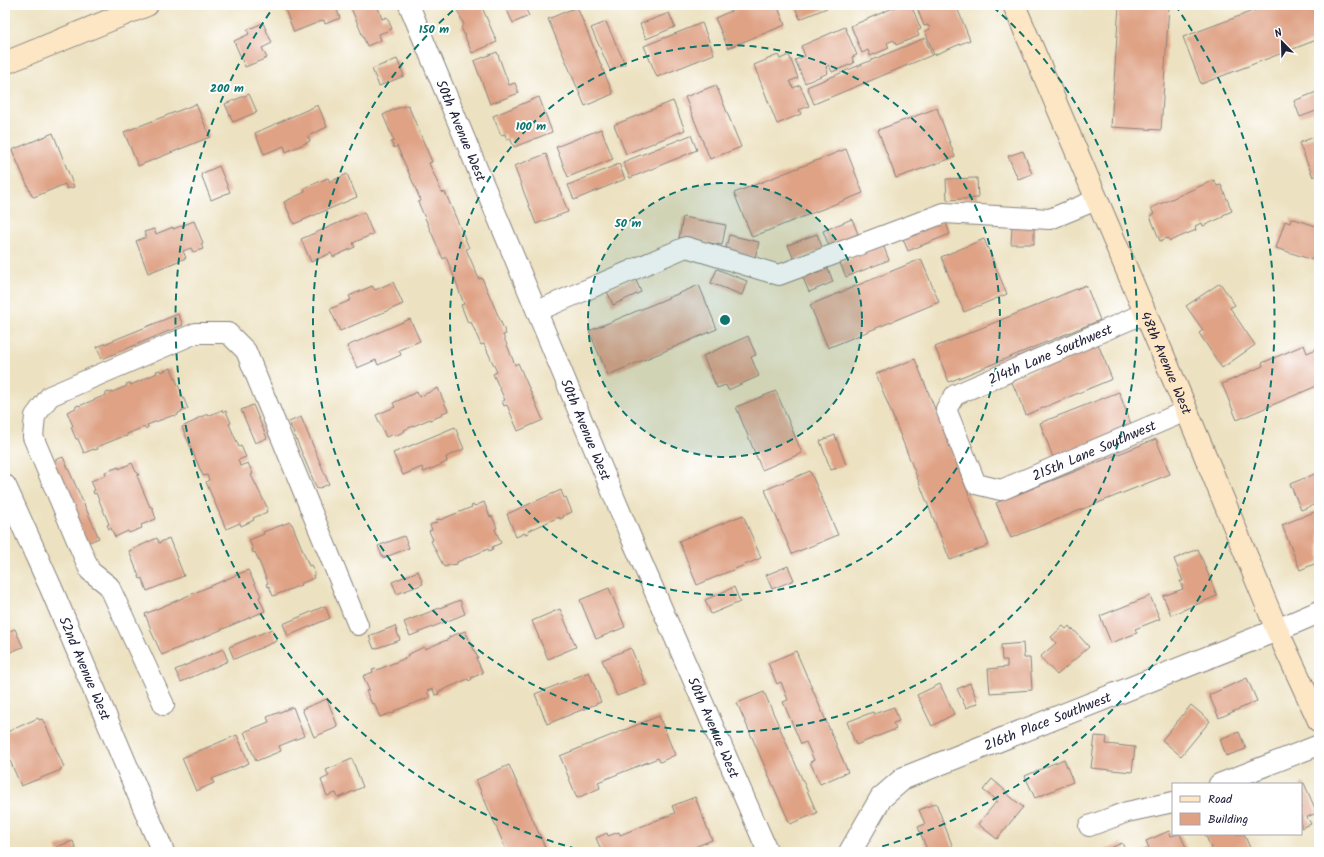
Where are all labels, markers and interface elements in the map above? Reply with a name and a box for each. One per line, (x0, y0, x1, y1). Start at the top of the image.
text: 150 m (419, 20, 449, 39)
north arrow (1262, 22, 1302, 62)
text: N (1272, 24, 1285, 43)
street label: 50th Avenue West (429, 77, 492, 186)
text: 200 m (210, 79, 244, 98)
text: 100 m (516, 117, 546, 136)
text: 50 m (614, 214, 642, 233)
street label: 48th Avenue West (1134, 308, 1197, 419)
centre of rings (718, 313, 732, 327)
street label: 214th Lane Southwest (985, 319, 1116, 391)
street label: 50th Avenue West (554, 376, 616, 485)
street label: 215th Lane Southwest (1029, 415, 1160, 487)
street label: 52nd Avenue West (52, 613, 116, 725)
street label: 50th Avenue West (681, 674, 745, 782)
street label: 216th Place Southwest (981, 687, 1115, 757)
legend (1172, 783, 1302, 835)
text: Road (1208, 790, 1233, 809)
text: Building (1208, 810, 1248, 829)

